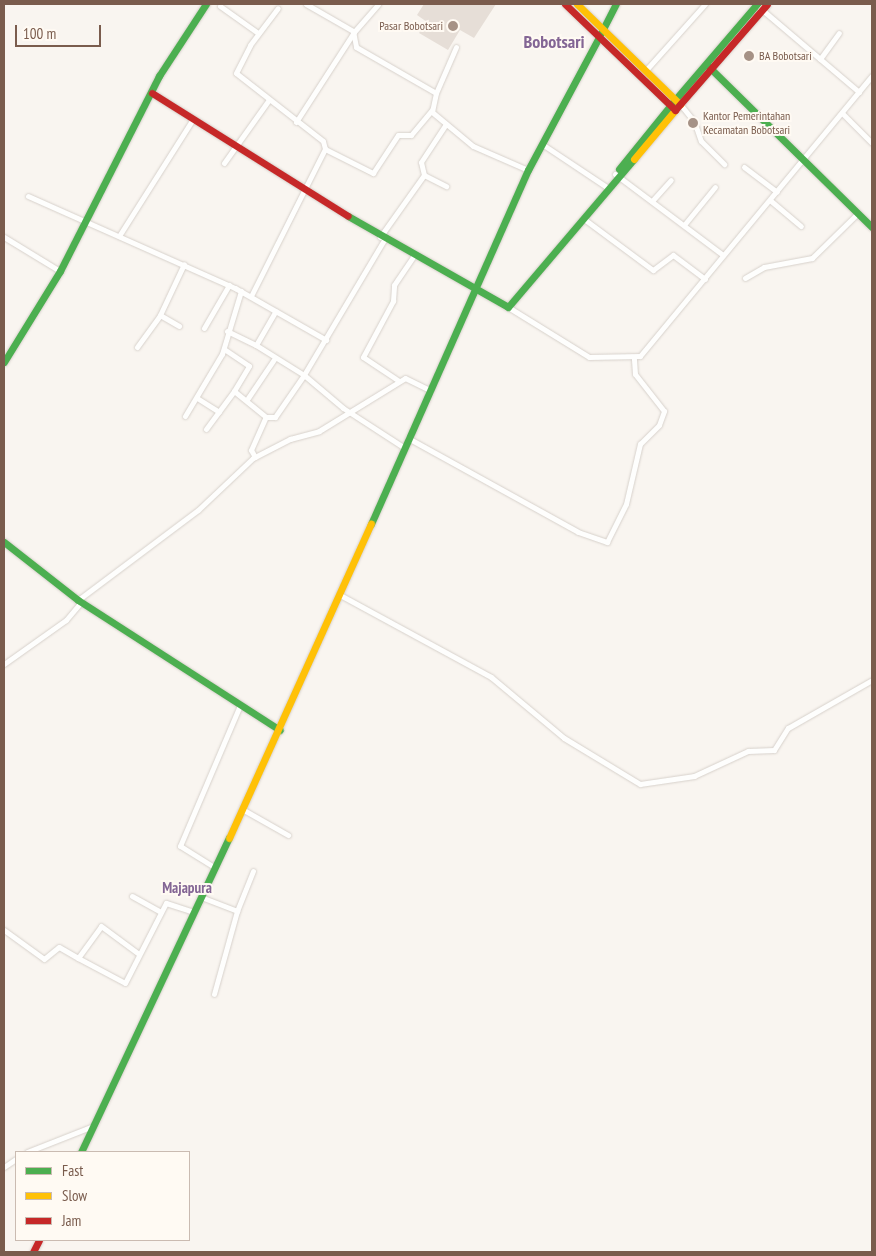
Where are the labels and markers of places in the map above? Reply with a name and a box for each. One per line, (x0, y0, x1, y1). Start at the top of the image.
place label: Pasar Bobotsari (379, 19, 443, 33)
marker: Pasar Bobotsari (447, 20, 459, 32)
place label: BA Bobotsari (759, 49, 812, 63)
marker: BA Bobotsari (743, 50, 755, 62)
place label: Kantor Pemerintahan Kecamatan Bobotsari (703, 109, 790, 137)
marker: Kantor Pemerintahan Kecamatan Bobotsari (687, 117, 699, 129)

